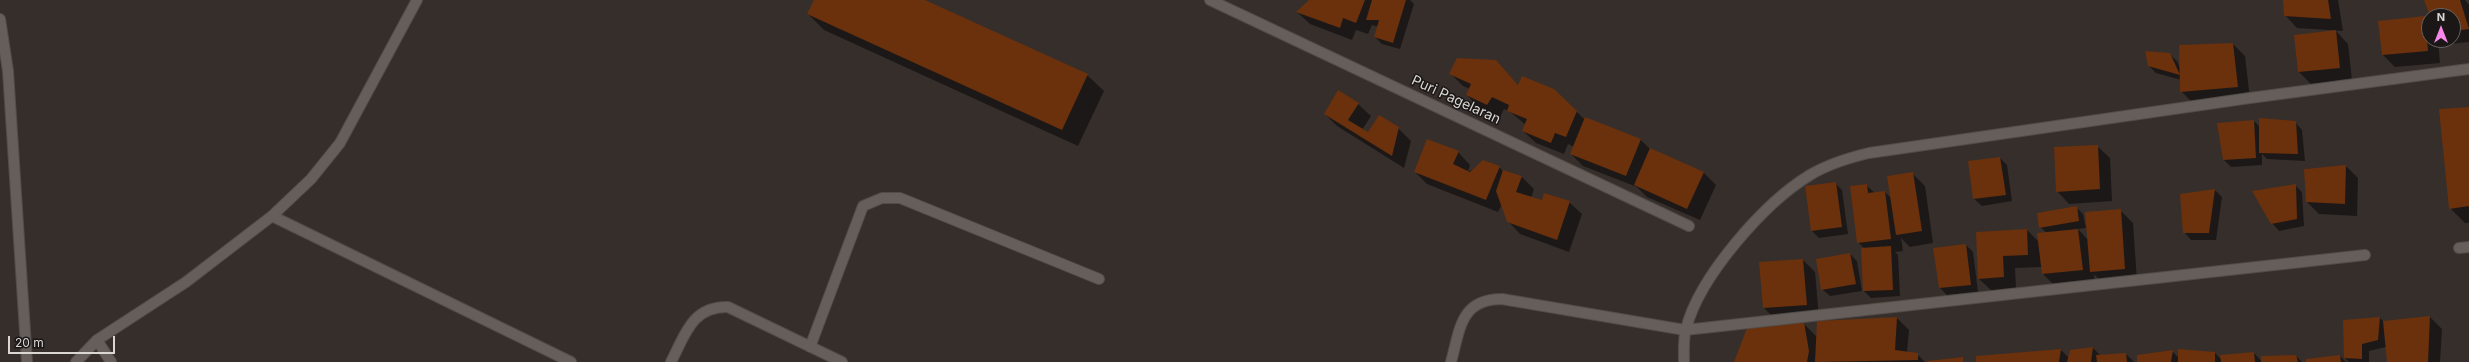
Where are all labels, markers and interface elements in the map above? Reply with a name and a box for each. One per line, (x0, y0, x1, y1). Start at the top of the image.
north arrow (2421, 8, 2461, 48)
text: N (2437, 10, 2445, 24)
street label: Puri Pagelaran (1409, 72, 1503, 128)
scale bar (10, 328, 117, 354)
text: 20 m (15, 335, 44, 350)

